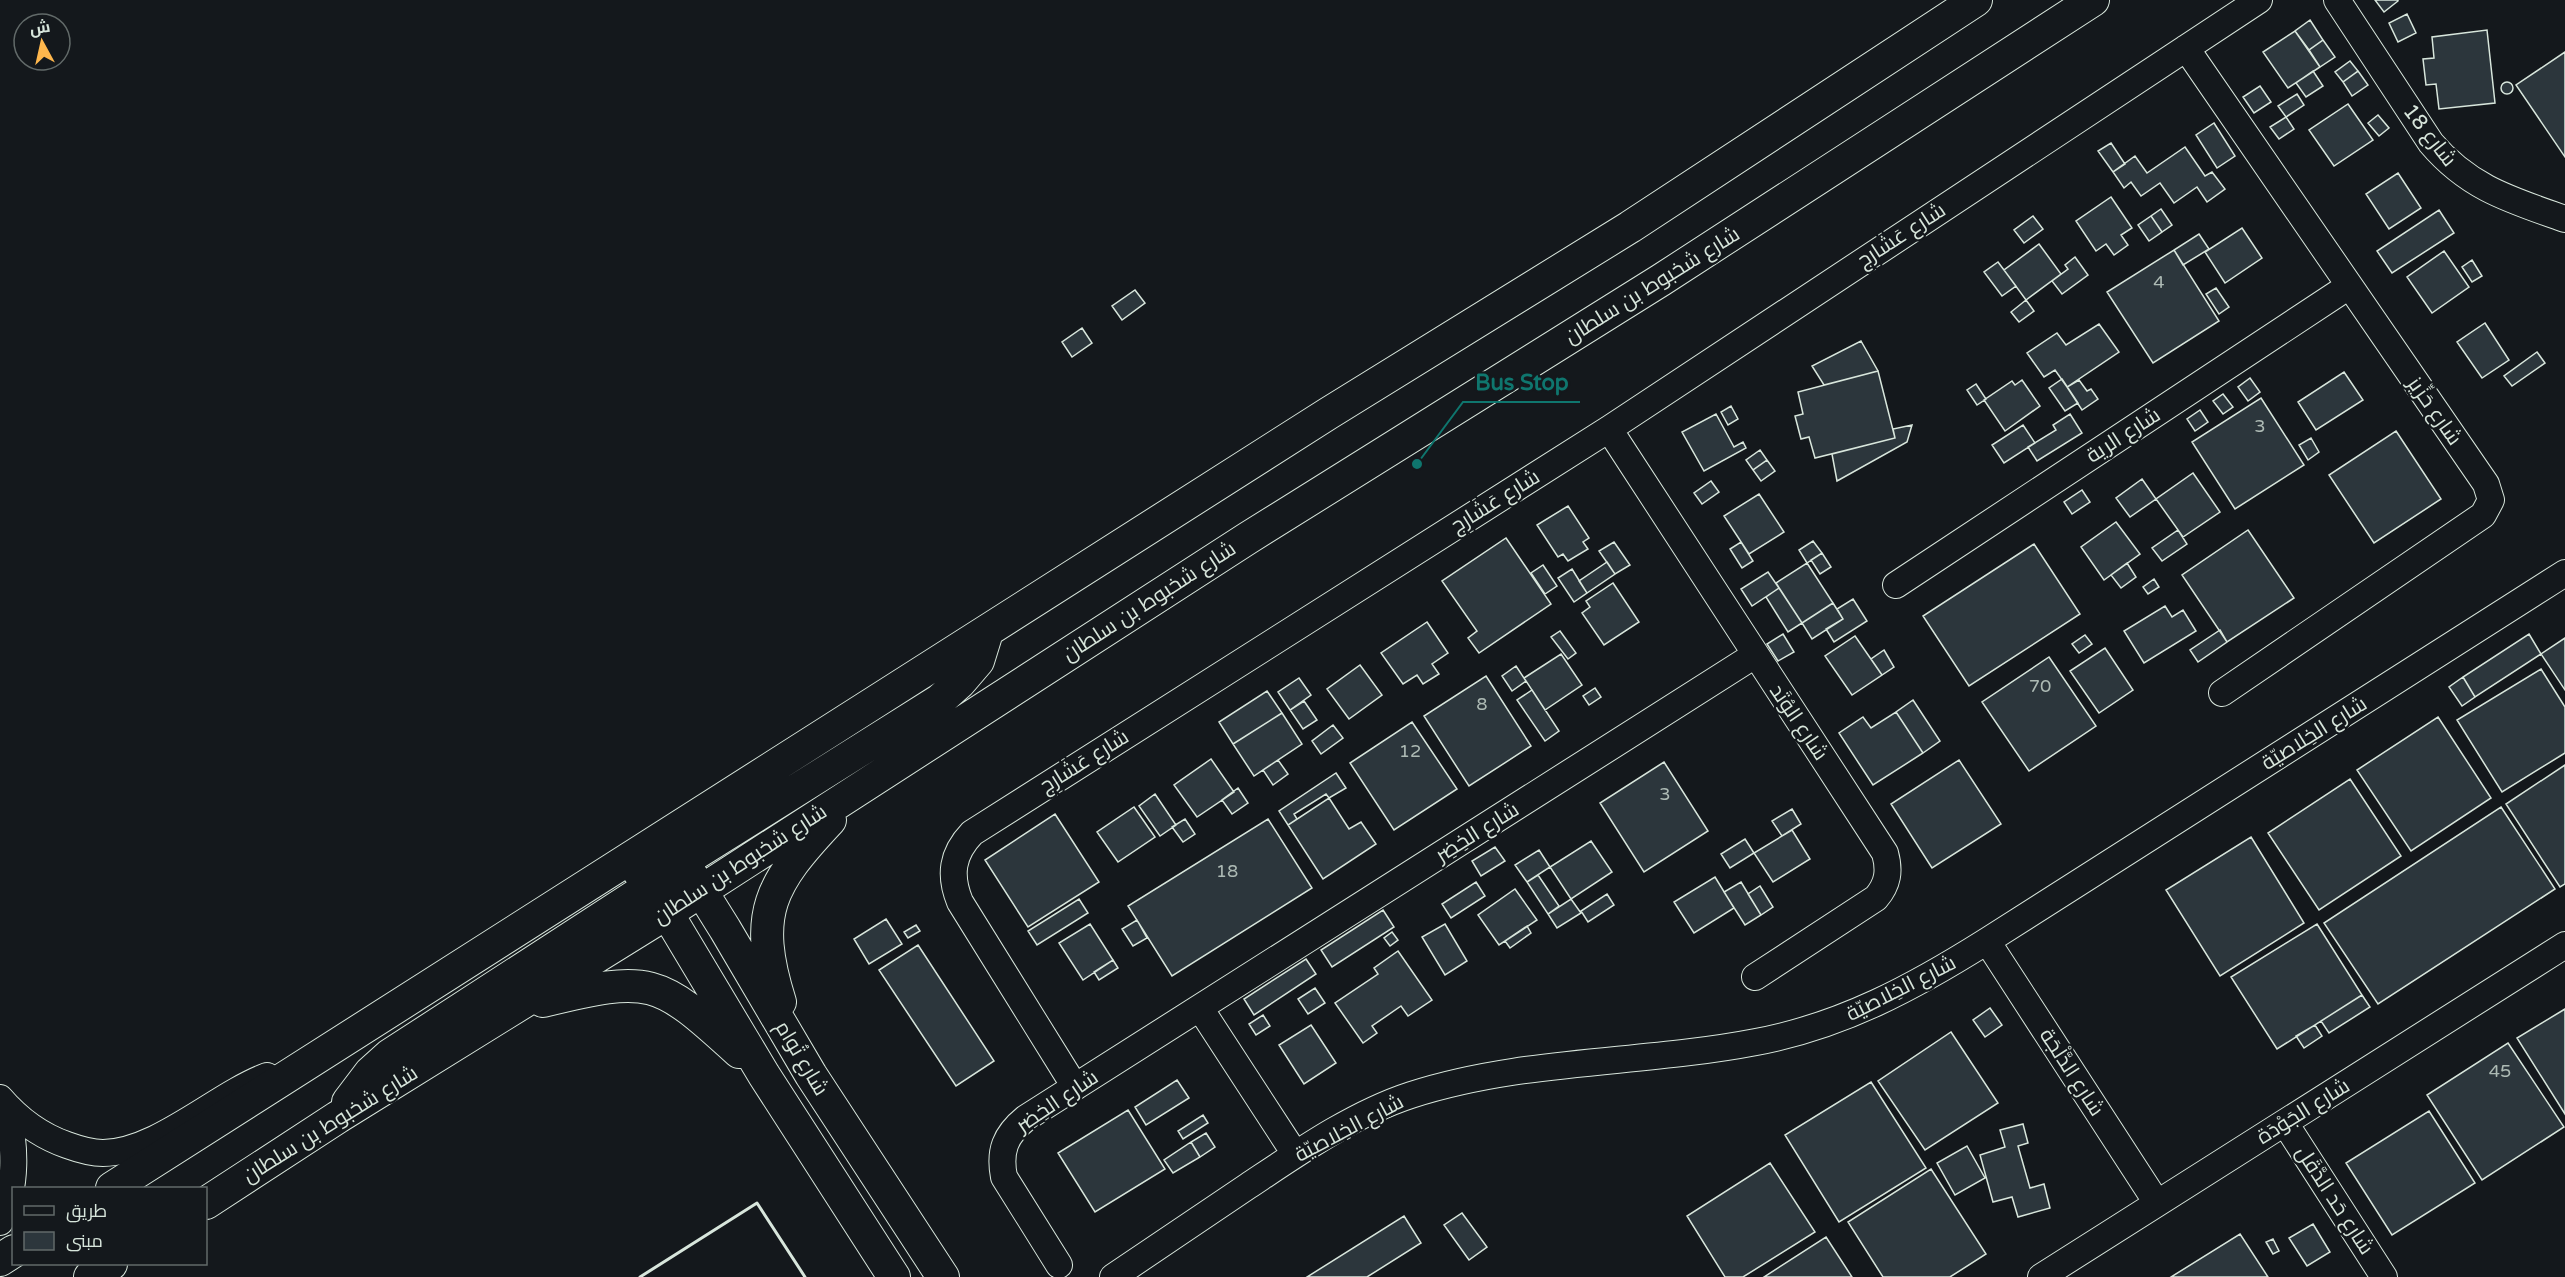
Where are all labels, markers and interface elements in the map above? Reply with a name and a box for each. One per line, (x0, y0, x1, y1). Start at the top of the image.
north arrow (12, 12, 72, 72)
text: ش (28, 17, 52, 39)
street label: شارع 18 (2397, 99, 2462, 172)
street label: شارع عَشَارِج (1852, 197, 1951, 274)
street label: شارع شخبوط بن سلطان (1560, 221, 1745, 350)
house number: 4 (2153, 271, 2165, 293)
callout: Bus Stop (1463, 362, 1580, 402)
text: Bus Stop (1475, 370, 1569, 396)
street label: شارع حَزِّيز (2401, 370, 2469, 451)
street label: شارع الرية (2082, 402, 2166, 469)
house number: 3 (2254, 415, 2266, 437)
street label: شارع عَشَارِج (1446, 464, 1545, 540)
street label: شارع شخبوط بن سلطان (1058, 536, 1241, 668)
house number: 70 (2029, 675, 2051, 697)
street label: شارع الوُتَد (1763, 679, 1833, 766)
street label: شارع الخِلاصيّة (2257, 691, 2372, 777)
house number: 8 (1476, 693, 1488, 715)
street label: شارع عَشَارِج (1035, 724, 1134, 800)
house number: 12 (1399, 740, 1421, 762)
house number: 3 (1659, 783, 1671, 805)
street label: شارع الخِضِر (1430, 797, 1524, 869)
street label: شارع شخبوط بن سلطان (649, 799, 832, 931)
house number: 18 (1216, 860, 1238, 882)
street label: شارع الخِلاصيّة (1842, 950, 1961, 1028)
street label: شارع تُوام (769, 1016, 834, 1101)
street label: شارع الدَّلْجَة (2033, 1023, 2110, 1121)
street label: شارع شخبوط بن سلطان (238, 1060, 423, 1189)
house number: 45 (2489, 1060, 2511, 1082)
street label: شارع الخِضِر (1011, 1065, 1104, 1139)
street label: شارع الجَوْدَة (2252, 1073, 2355, 1151)
street label: شارع الخِلاصيّة (1290, 1089, 1408, 1168)
street label: شارع حَد الدَّقَل (2289, 1141, 2379, 1260)
legend (12, 1187, 207, 1265)
text: طريق (66, 1200, 107, 1223)
text: مبنى (66, 1230, 103, 1252)

